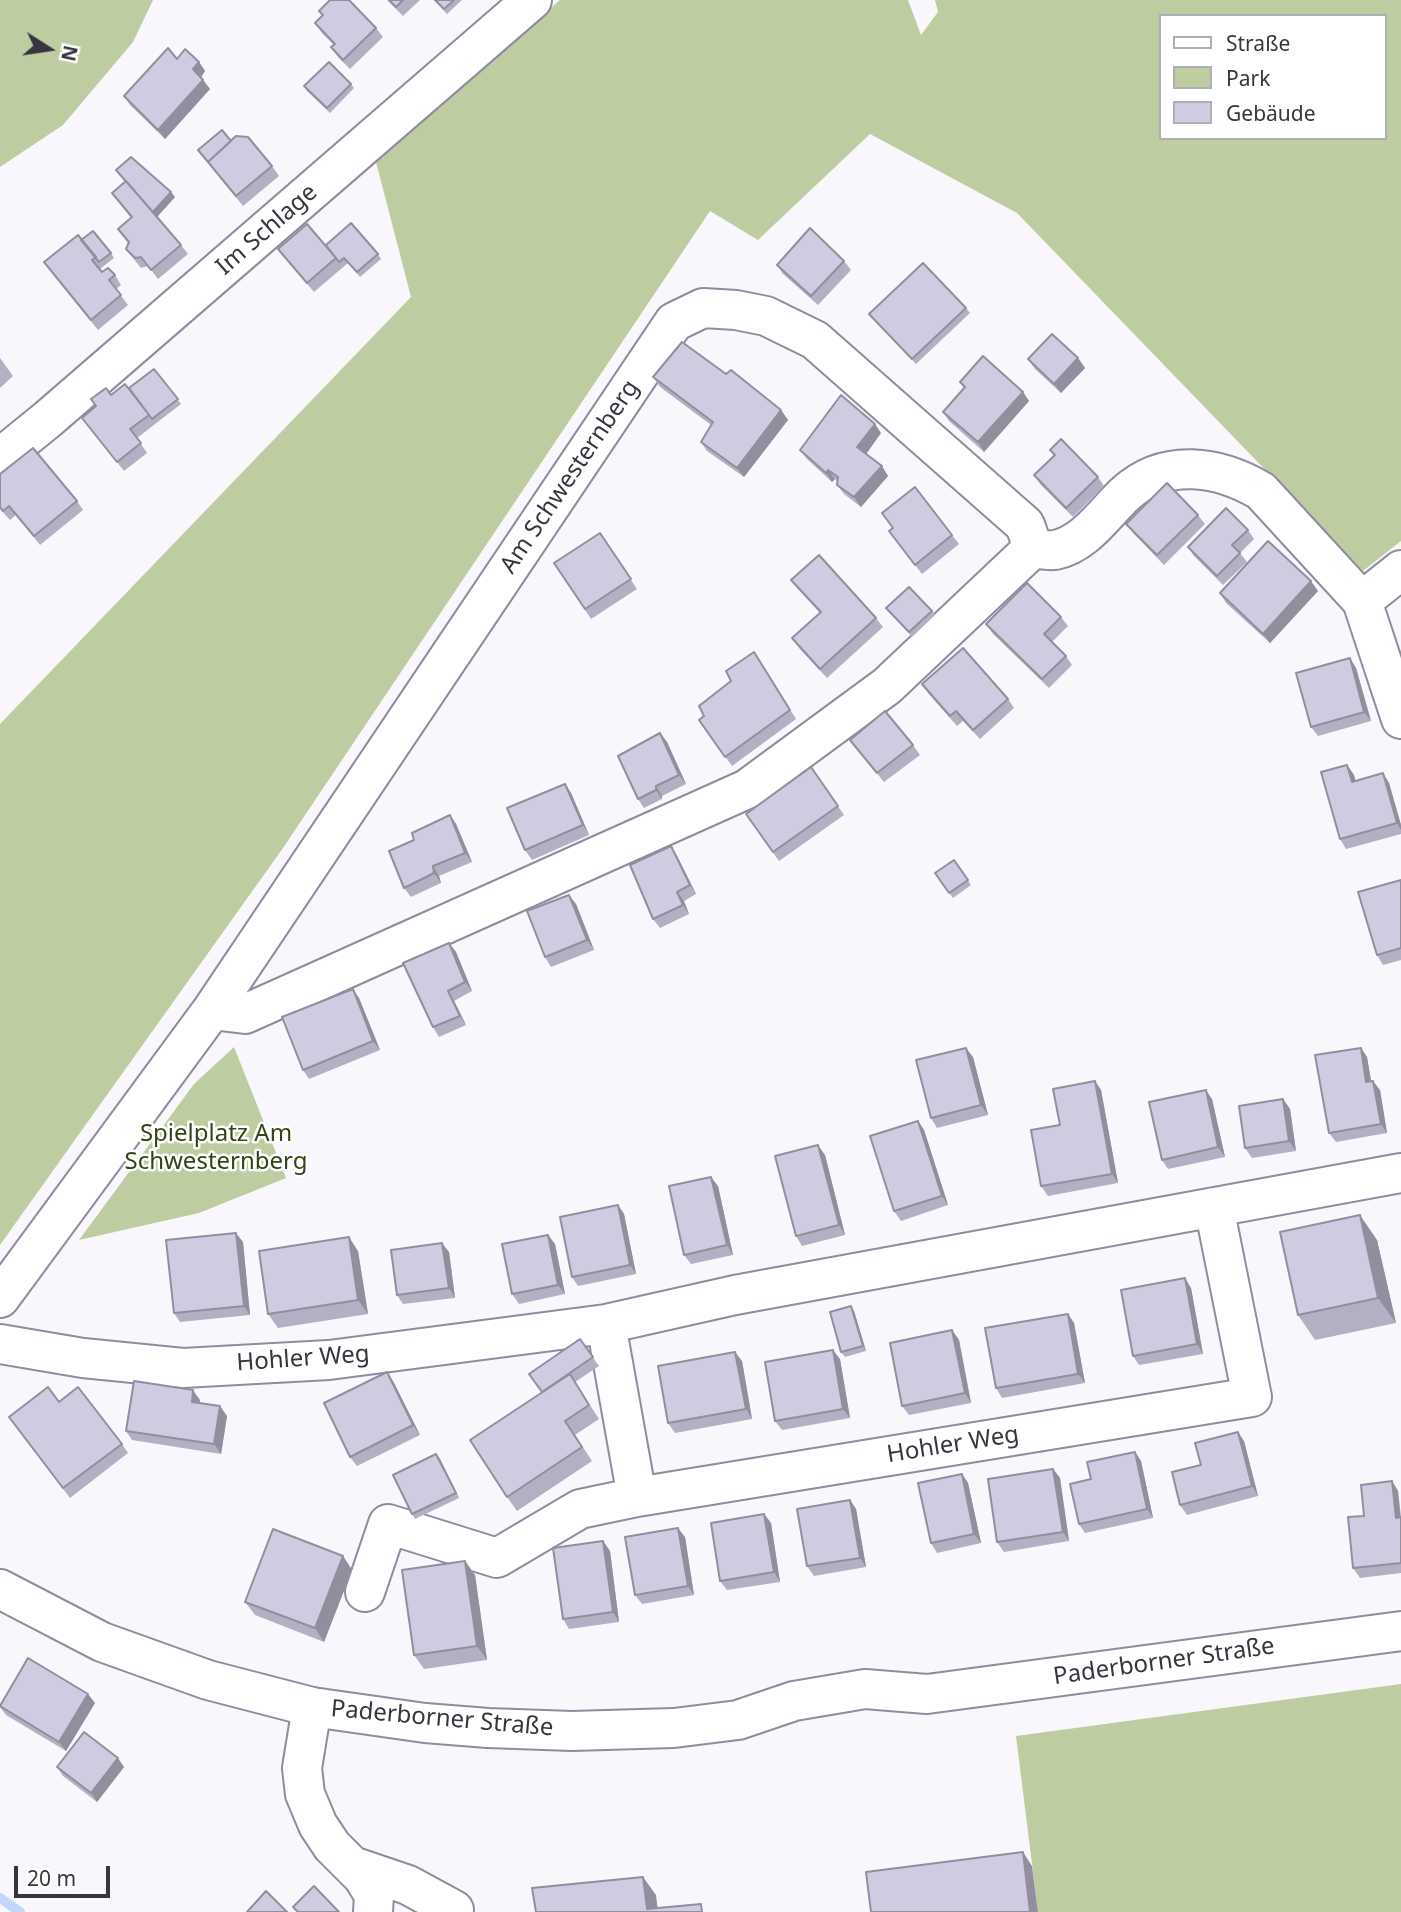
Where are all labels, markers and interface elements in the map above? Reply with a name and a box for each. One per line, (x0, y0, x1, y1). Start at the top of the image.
north arrow (14, 14, 84, 84)
legend (1160, 14, 1387, 140)
text: Straße (1226, 29, 1290, 57)
text: N (55, 43, 84, 64)
text: Park (1226, 64, 1270, 92)
text: Gebäude (1226, 99, 1316, 127)
street label: Im Schlage (211, 178, 323, 282)
street label: Am Schwesternberg (495, 375, 645, 579)
park label: Spielplatz Am Schwesternberg (124, 1120, 308, 1176)
street label: Hohler Weg (236, 1340, 370, 1378)
street label: Hohler Weg (885, 1420, 1021, 1470)
street label: Paderborner Straße (1051, 1632, 1277, 1692)
street label: Paderborner Straße (330, 1695, 554, 1743)
scale bar (18, 1853, 114, 1897)
text: 20 m (27, 1864, 76, 1892)

